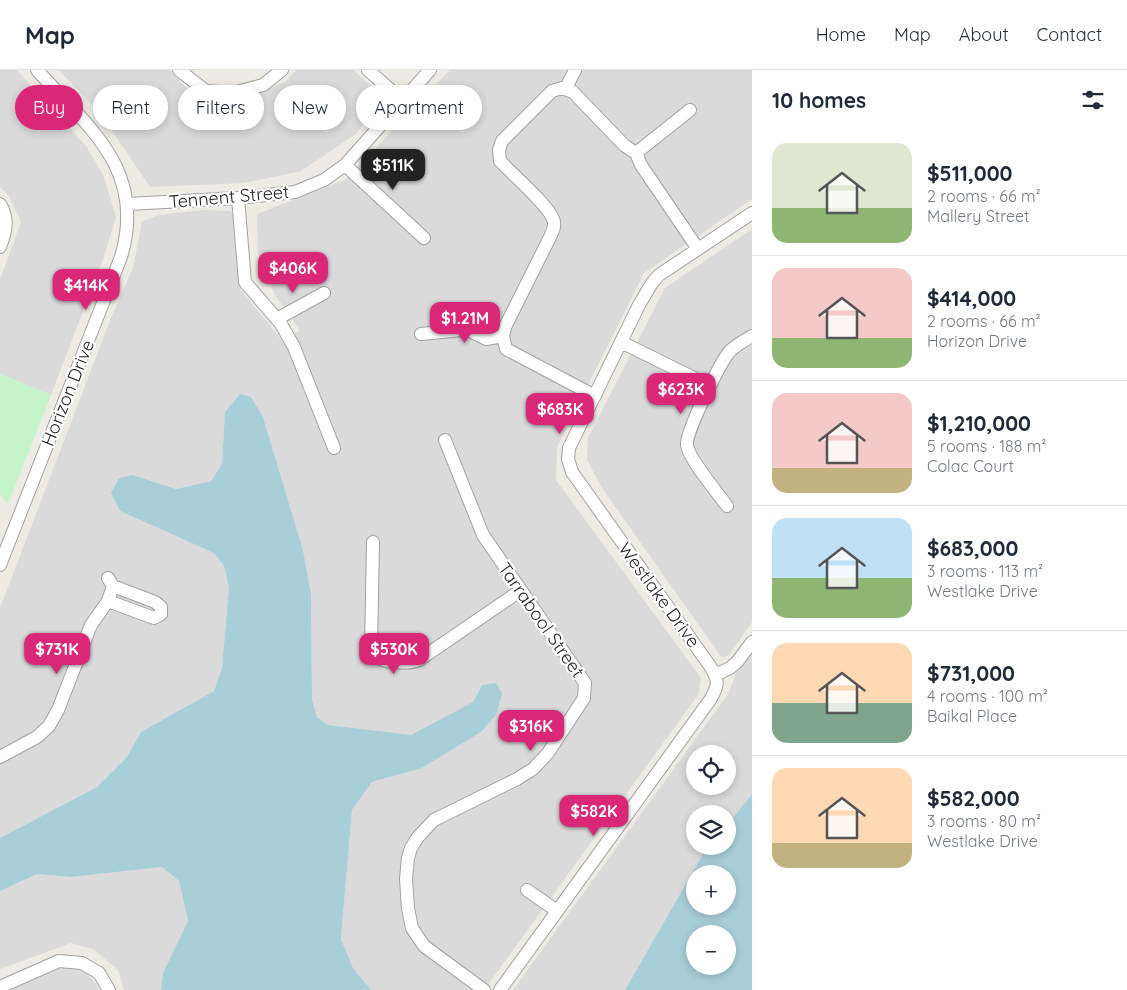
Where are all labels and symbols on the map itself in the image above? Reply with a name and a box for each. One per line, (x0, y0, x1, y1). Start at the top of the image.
pin: $511K (358, 148, 428, 191)
street label: Tennent Street (168, 180, 290, 213)
pin: $406K (258, 252, 328, 294)
pin: $414K (51, 268, 121, 311)
pin: $1.21M (424, 302, 506, 344)
street label: Horizon Drive (36, 336, 99, 449)
pin: $623K (646, 372, 716, 415)
pin: $683K (525, 392, 595, 435)
street label: Westlake Drive (614, 538, 705, 652)
street label: Tarrabool Street (493, 558, 590, 682)
pin: $731K (22, 632, 92, 675)
pin: $530K (359, 632, 429, 675)
pin: $316K (496, 710, 566, 752)
pin: $582K (559, 794, 629, 837)

